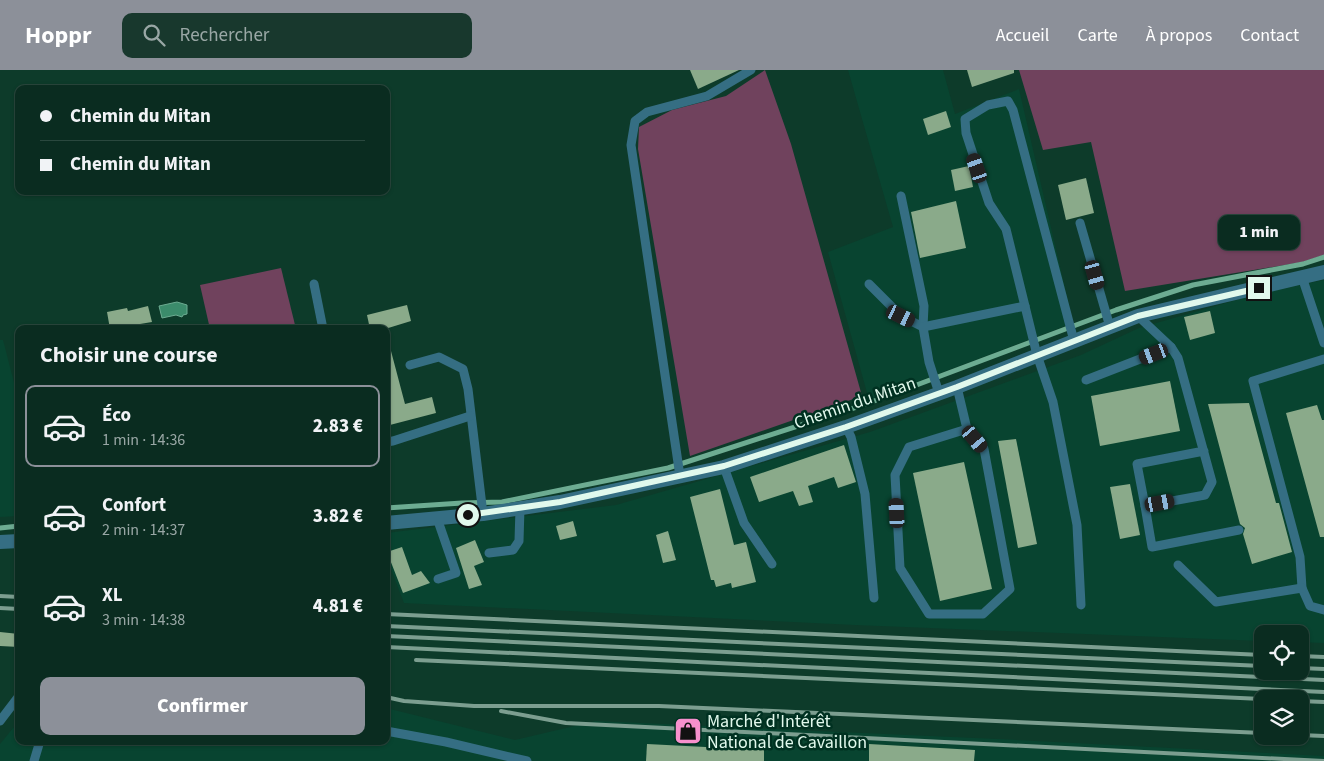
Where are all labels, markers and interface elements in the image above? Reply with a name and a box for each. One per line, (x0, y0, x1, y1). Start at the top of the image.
search box (122, 13, 472, 58)
text: Hoppr (25, 18, 92, 53)
icon: search (140, 21, 168, 49)
text: Rechercher (180, 22, 269, 49)
text: Accueil (996, 23, 1049, 48)
text: Carte (1077, 23, 1118, 48)
text: À propos (1146, 23, 1212, 48)
text: Contact (1240, 23, 1299, 48)
text: Chemin du Mitan (70, 103, 211, 130)
text: Chemin du Mitan (70, 151, 211, 178)
car (965, 151, 988, 185)
callout: 1 min (1218, 216, 1300, 250)
text: 1 min (1239, 221, 1279, 243)
car (1083, 259, 1106, 291)
route end (1248, 277, 1270, 299)
car (884, 303, 917, 329)
text: Choisir une course (40, 339, 218, 371)
car (1137, 342, 1170, 366)
street label: Chemin du Mitan (791, 370, 919, 436)
text: Éco (102, 402, 131, 429)
icon: car (42, 404, 87, 449)
text: 2.83 € (313, 413, 363, 440)
car (959, 423, 990, 455)
text: 1 min · 14:36 (102, 429, 185, 451)
text: Confort (102, 492, 166, 519)
car (1143, 493, 1176, 513)
icon: car (42, 494, 87, 539)
car (888, 498, 905, 528)
text: 3.82 € (313, 503, 363, 530)
route start (457, 504, 479, 526)
text: 2 min · 14:37 (102, 519, 185, 541)
text: XL (102, 582, 123, 609)
icon: car (42, 584, 87, 629)
text: 4.81 € (313, 593, 363, 620)
text: 3 min · 14:38 (102, 609, 185, 631)
map controls (1254, 625, 1309, 745)
button: locate (1254, 625, 1309, 680)
button: Confirmer (40, 677, 365, 735)
button: layers (1254, 690, 1309, 745)
place label: Marché d'Intérêt National de Cavaillon (707, 709, 867, 755)
shop icon: Marché d'Intérêt National de Cavaillon (673, 716, 703, 746)

